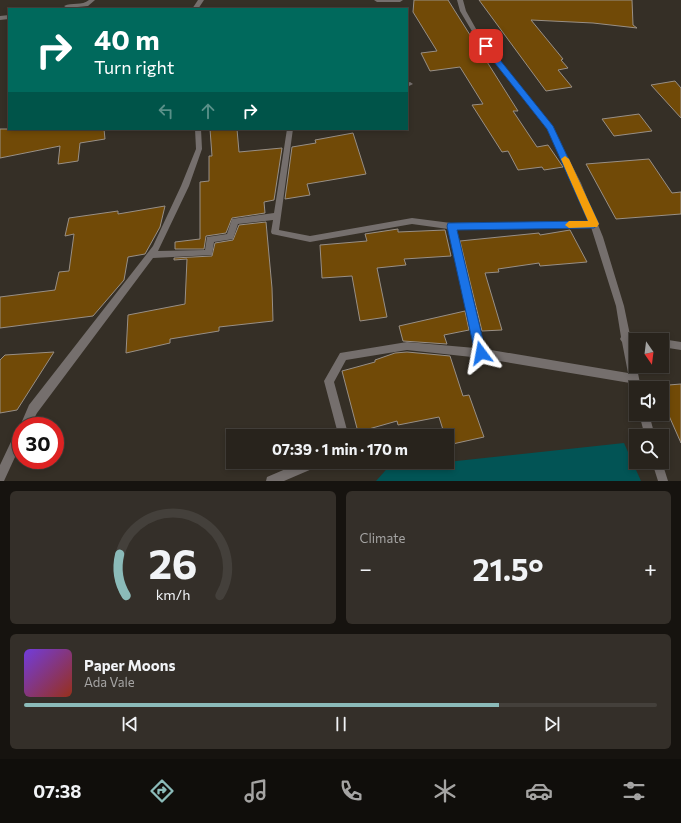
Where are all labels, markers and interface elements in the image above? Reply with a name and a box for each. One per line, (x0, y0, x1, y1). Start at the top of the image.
text: 40 m (94, 22, 160, 56)
icon: right (28, 24, 80, 76)
pin (469, 29, 503, 63)
icon: arrive (475, 35, 497, 57)
text: Turn right (94, 56, 174, 78)
icon: left (155, 100, 177, 122)
icon: ahead (197, 100, 219, 122)
icon: right (239, 100, 261, 122)
position arrow (460, 332, 502, 374)
north arrow (629, 333, 669, 373)
map controls (629, 333, 669, 469)
button: sound (629, 381, 669, 421)
speed limit sign: 30 (12, 417, 64, 469)
button: search (629, 429, 669, 469)
text: 07:39 · 1 min · 170 m (272, 440, 408, 458)
text: Climate (360, 530, 405, 546)
text: 26 (148, 536, 197, 587)
text: 21.5° (472, 550, 544, 587)
text: − (360, 555, 372, 582)
text: + (644, 555, 657, 582)
text: km/h (155, 584, 190, 602)
text: Paper Moons (84, 656, 175, 674)
text: Ada Vale (84, 674, 135, 690)
icon: previous (119, 713, 141, 735)
icon: pause (330, 713, 352, 735)
icon: next (541, 713, 563, 735)
icon: directions (148, 777, 176, 805)
icon: music (242, 777, 270, 805)
icon: phone (337, 777, 365, 805)
icon: climate (431, 777, 459, 805)
icon: car (525, 777, 553, 805)
icon: filters (620, 777, 648, 805)
text: 07:38 (33, 780, 81, 802)

